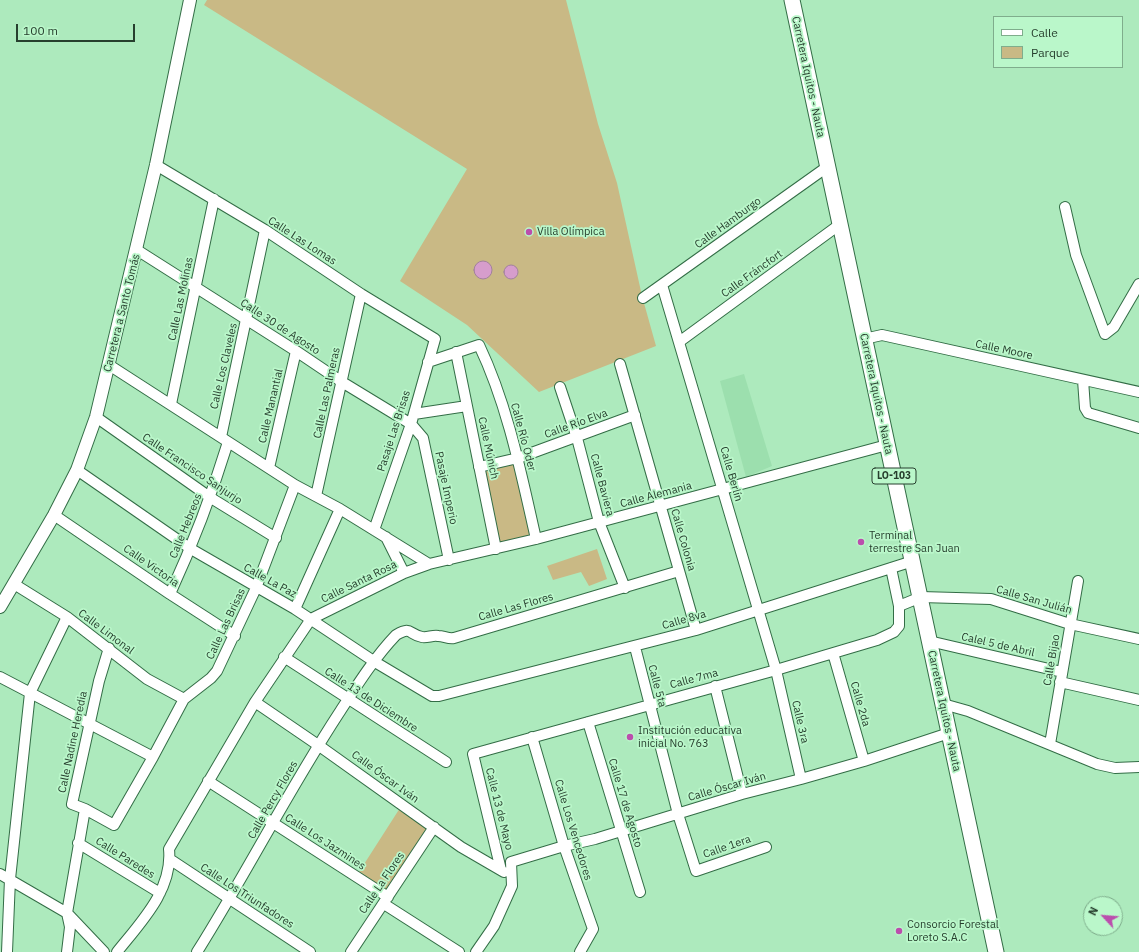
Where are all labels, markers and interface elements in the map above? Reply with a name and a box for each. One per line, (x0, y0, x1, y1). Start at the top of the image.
street label: Carretera Iquitos - Nauta (789, 15, 827, 139)
scale bar (18, 16, 137, 42)
legend (993, 16, 1123, 68)
text: 100 m (23, 23, 58, 38)
text: Calle (1031, 25, 1058, 40)
text: Parque (1031, 45, 1069, 60)
street label: Calle Hamburgo (692, 194, 764, 252)
street label: Calle Las Lomas (265, 214, 339, 268)
place label: Villa Olímpica (537, 225, 605, 239)
marker: Villa Olímpica (524, 227, 534, 237)
street label: Calle Fráncfort (719, 247, 785, 301)
street label: Carretera a Santo Tomás (101, 253, 143, 373)
street label: Calle Las Molinas (166, 256, 196, 342)
street label: Calle 30 de Agosto (238, 296, 322, 358)
street label: Calle Los Claveles (208, 322, 240, 410)
street label: Carretera Iquitos - Nauta (857, 332, 895, 456)
street label: Calle Moore (974, 337, 1034, 363)
street label: Calle Las Palmeras (311, 346, 343, 440)
street label: Calle Manantial (256, 368, 286, 444)
street label: Pasaje Las Brisas (375, 389, 413, 473)
street label: Calle Río Oder (508, 401, 538, 473)
street label: Calle Río Elva (543, 406, 609, 442)
street label: Calle Múnich (475, 416, 501, 480)
street label: Calle Francisco Sanjurjo (140, 431, 244, 507)
street label: Calle Berlín (717, 445, 745, 503)
street label: Pasaje Imperio (432, 450, 460, 526)
street label: Calle Baviera (587, 452, 617, 518)
road number: LO-103 (872, 468, 916, 484)
street label: Calle Alemania (619, 479, 693, 511)
street label: Calle Hebreos (167, 492, 205, 560)
street label: Calle Colonia (668, 507, 698, 573)
place label: Terminal terrestre San Juan (869, 529, 960, 555)
marker: Terminal terrestre San Juan (856, 537, 866, 547)
street label: Calle Victoria (121, 542, 181, 590)
street label: Calle Santa Rosa (319, 558, 399, 606)
street label: Calle La Paz (241, 561, 299, 601)
street label: Calle San Julián (995, 583, 1073, 617)
street label: Calle Las Brisas (204, 586, 248, 662)
street label: Calle Las Flores (477, 590, 555, 624)
street label: Calle Limonal (76, 607, 136, 657)
street label: Calle 8va (661, 607, 707, 633)
street label: Calel 5 de Abril (960, 630, 1036, 660)
street label: Calle Bijao (1041, 633, 1063, 687)
street label: Carretera Iquitos - Nauta (925, 649, 963, 773)
street label: Calle 5ta (645, 663, 669, 709)
street label: Calle 13 de Diciembre (322, 665, 420, 735)
street label: Calle 7ma (668, 666, 720, 692)
street label: Calle 2da (847, 680, 873, 728)
street label: Calle Nadine Heredia (56, 690, 90, 794)
street label: Calle 3ra (789, 699, 811, 745)
place label: Institución educativa inicial No. 763 (638, 724, 742, 750)
marker: Institución educativa inicial No. 763 (625, 732, 635, 742)
street label: Calle Óscar Iván (349, 748, 421, 806)
street label: Calle 17 de Agosto (605, 757, 645, 849)
street label: Calle Percy Flores (245, 759, 301, 841)
street label: Calle 13 de Mayo (482, 766, 516, 852)
street label: Calle Óscar Iván (687, 770, 767, 804)
street label: Calle Los Vencedores (551, 778, 595, 882)
street label: Calle Los Jazmines (282, 811, 368, 873)
street label: Calle 1era (701, 833, 753, 861)
street label: Calle Paredes (93, 835, 157, 881)
street label: Calle La Flores (356, 849, 408, 917)
street label: Calle Los Triunfadores (198, 861, 296, 931)
north arrow (1083, 896, 1123, 936)
text: N (1085, 905, 1101, 918)
place label: Consorcio Forestal Loreto S.A.C (907, 918, 999, 944)
marker: Consorcio Forestal Loreto S.A.C (894, 926, 904, 936)

